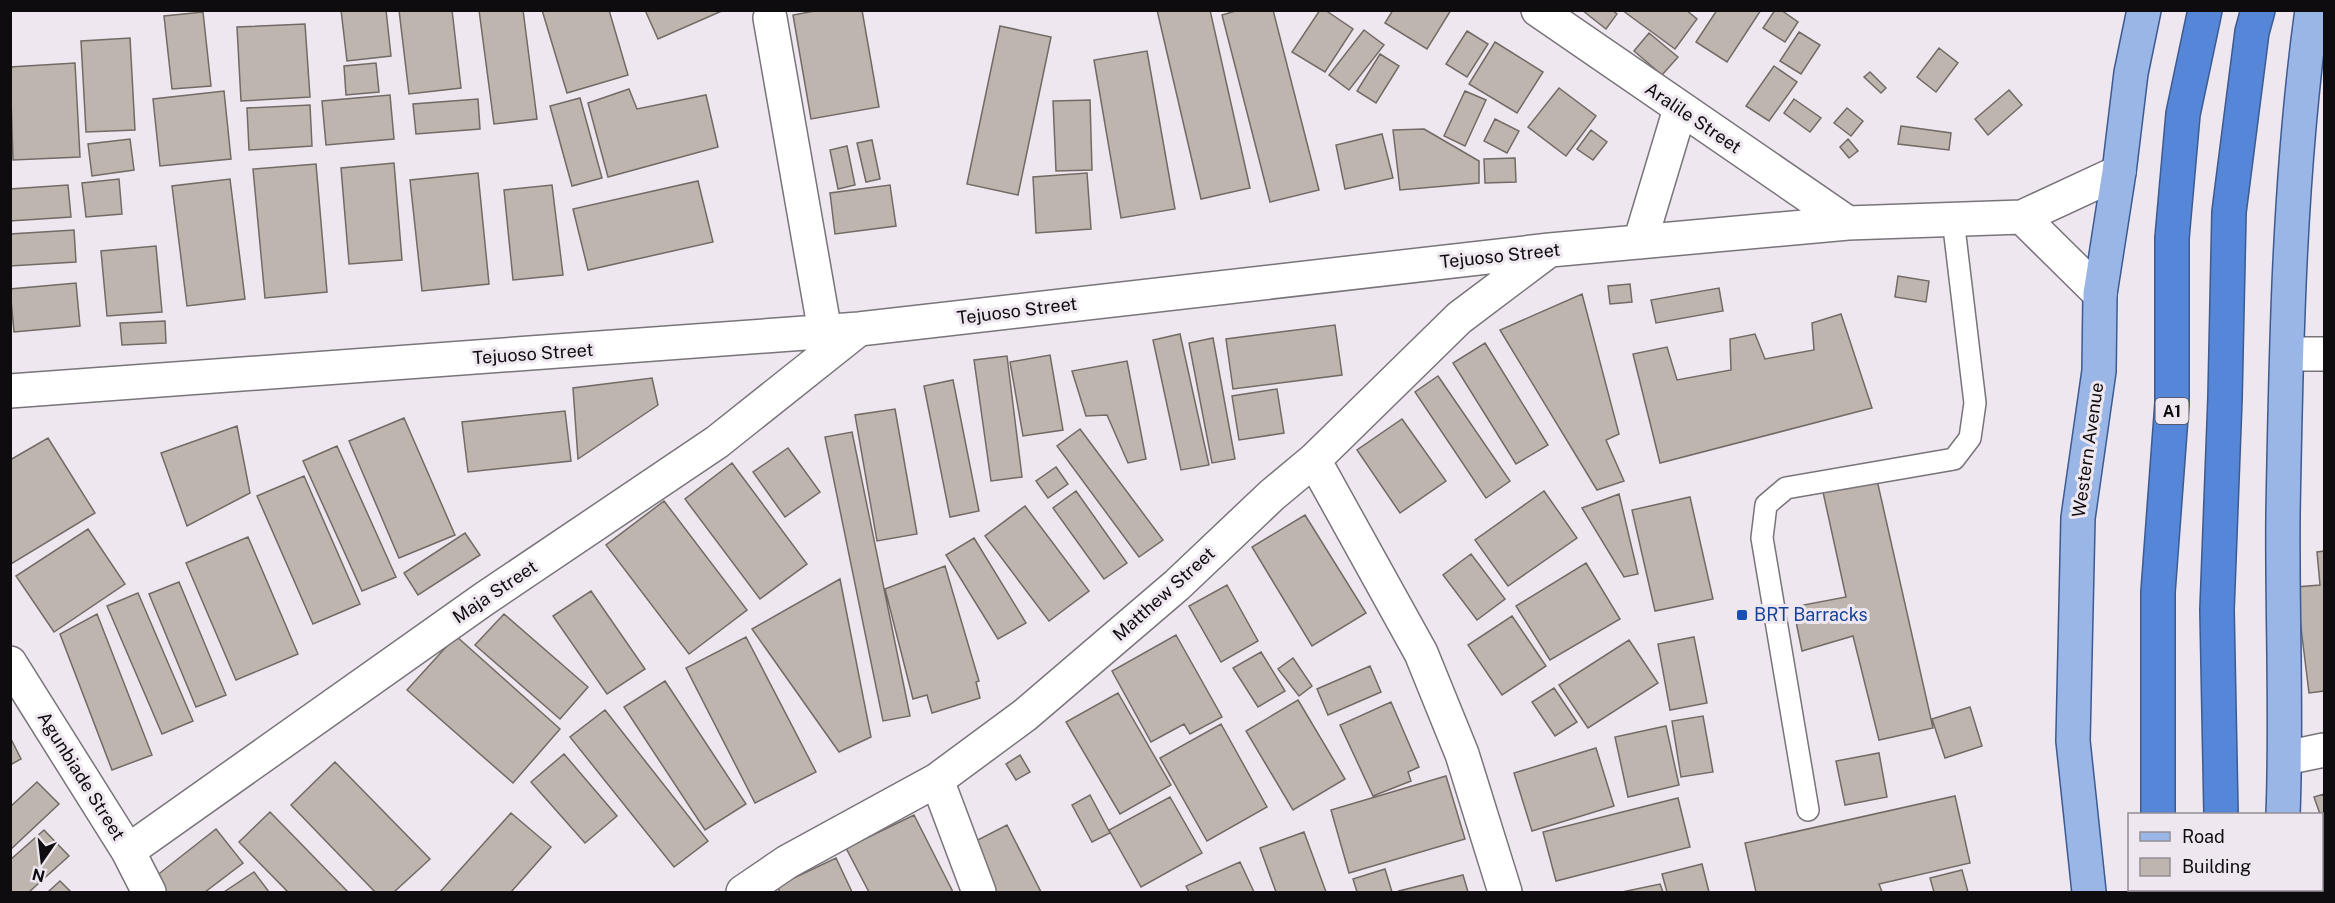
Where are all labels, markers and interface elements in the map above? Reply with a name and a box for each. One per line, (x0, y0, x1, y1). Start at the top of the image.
street label: Aralile Street (1641, 78, 1745, 157)
street label: Tejuoso Street (1439, 239, 1561, 272)
street label: Tejuoso Street (956, 293, 1078, 328)
street label: Tejuoso Street (472, 339, 594, 368)
street label: Western Avenue (2068, 381, 2107, 519)
road number: A1 (2156, 398, 2188, 424)
street label: Matthew Street (1108, 542, 1219, 645)
street label: Maja Street (448, 556, 541, 628)
place label: BRT Barracks (1754, 604, 1868, 625)
marker: BRT Barracks (1735, 608, 1749, 622)
street label: Agunbiade Street (33, 708, 129, 844)
legend (2128, 813, 2323, 891)
text: Road (2182, 826, 2225, 847)
north arrow (12, 831, 72, 891)
text: Building (2182, 856, 2251, 877)
text: N (30, 864, 47, 886)

